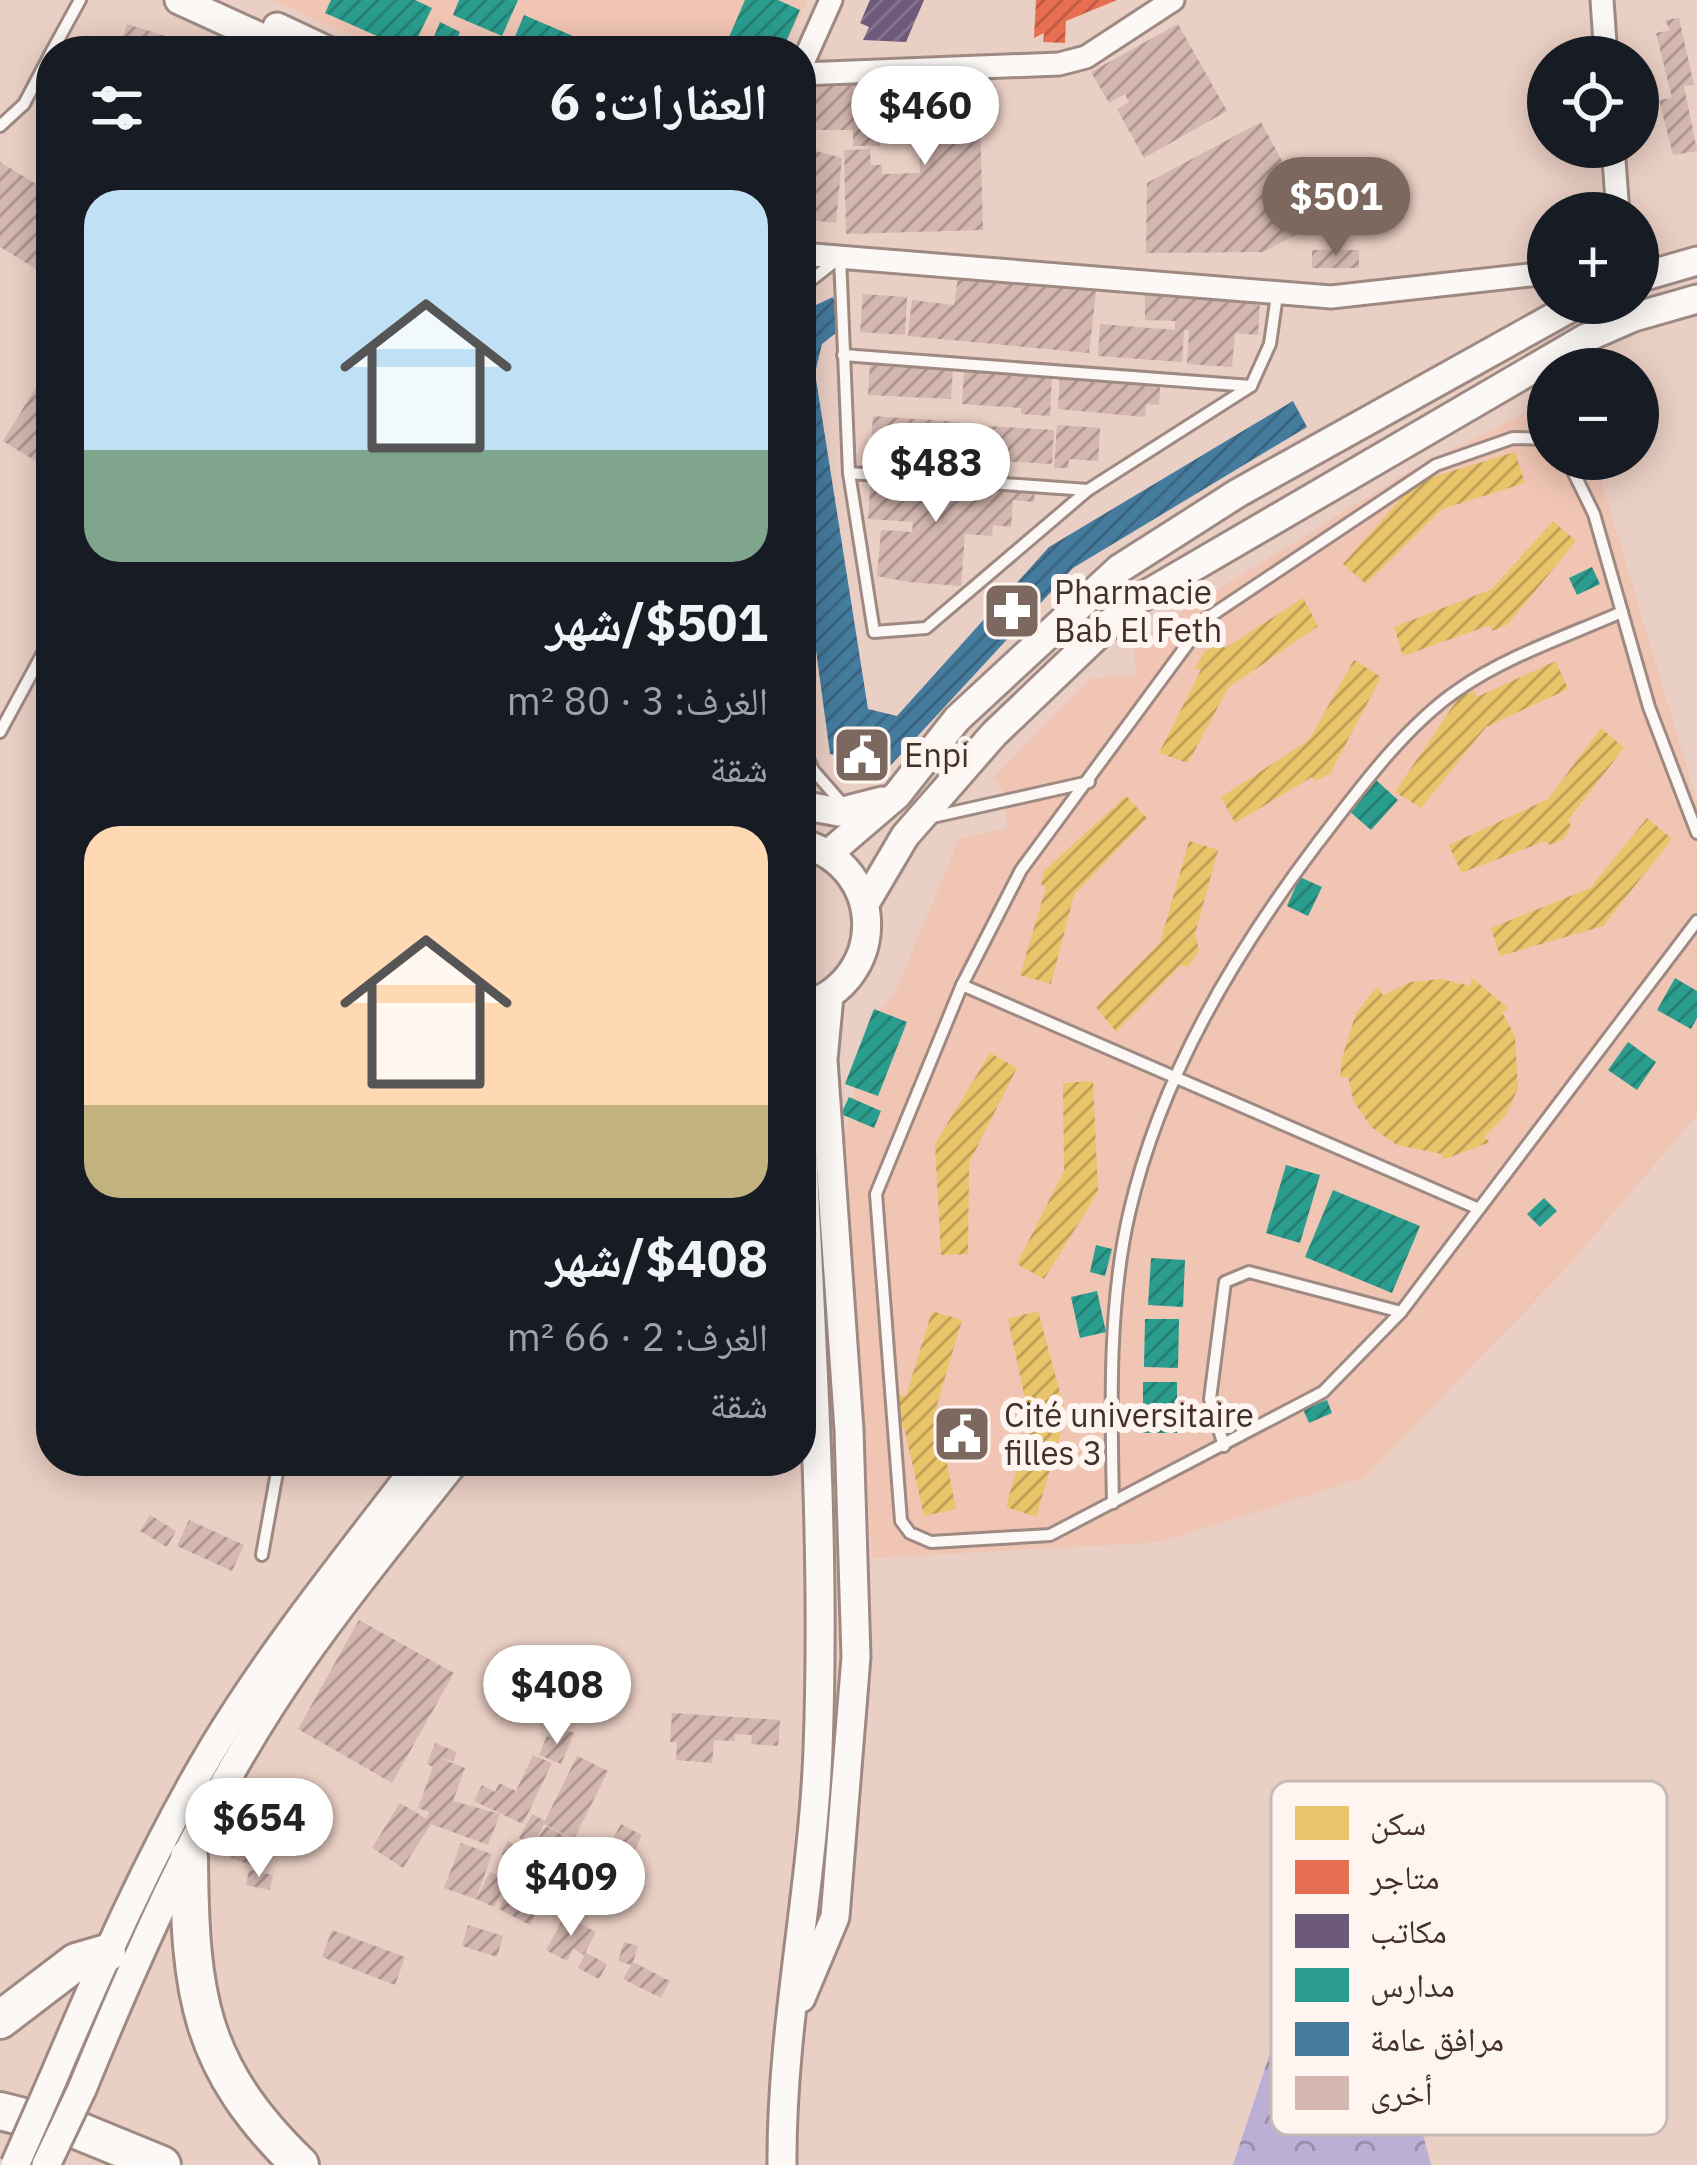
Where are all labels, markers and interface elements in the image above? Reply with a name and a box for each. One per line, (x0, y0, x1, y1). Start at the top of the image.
map controls (1527, 36, 1659, 480)
button: locate (1527, 36, 1659, 168)
pin: $460 (854, 66, 996, 168)
text: العقارات: 6 (550, 68, 768, 134)
icon: filters (84, 75, 150, 141)
text: $460 (878, 79, 972, 130)
pin: $501 (1265, 157, 1407, 259)
text: $501 (1289, 170, 1383, 221)
button: + (1527, 192, 1659, 324)
icon: home (318, 268, 534, 484)
button: − (1527, 348, 1659, 480)
pin: $483 (865, 423, 1007, 525)
text: $483 (889, 436, 983, 487)
place label: Pharmacie Bab El Feth (1054, 570, 1222, 651)
pharmacy icon: Pharmacie Bab El Feth (981, 580, 1043, 642)
text: $501/شهر (546, 589, 768, 655)
text: الغرف: 3 · 80 m² (507, 675, 768, 726)
public building icon: Enpi (831, 724, 893, 786)
place label: Enpi (904, 733, 969, 776)
text: شقة (710, 742, 768, 793)
icon: home (318, 904, 534, 1120)
text: $408/شهر (546, 1225, 768, 1291)
text: الغرف: 2 · 66 m² (507, 1311, 768, 1362)
text: شقة (710, 1378, 768, 1429)
place label: Cité universitaire filles 3 (1004, 1393, 1254, 1474)
public building icon: Cité universitaire filles 3 (931, 1403, 993, 1465)
pin: $408 (486, 1645, 628, 1747)
text: $408 (510, 1658, 604, 1709)
pin: $654 (188, 1778, 330, 1880)
legend (1271, 1781, 1667, 2135)
text: $654 (212, 1791, 306, 1842)
text: سكن (1370, 1801, 1426, 1844)
pin: $409 (500, 1837, 642, 1939)
text: $409 (524, 1850, 618, 1901)
text: متاجر (1369, 1855, 1440, 1898)
text: مكاتب (1370, 1909, 1447, 1952)
text: مدارس (1370, 1963, 1455, 2006)
text: مرافق عامة (1370, 2017, 1504, 2060)
text: أخرى (1370, 2071, 1433, 2114)

